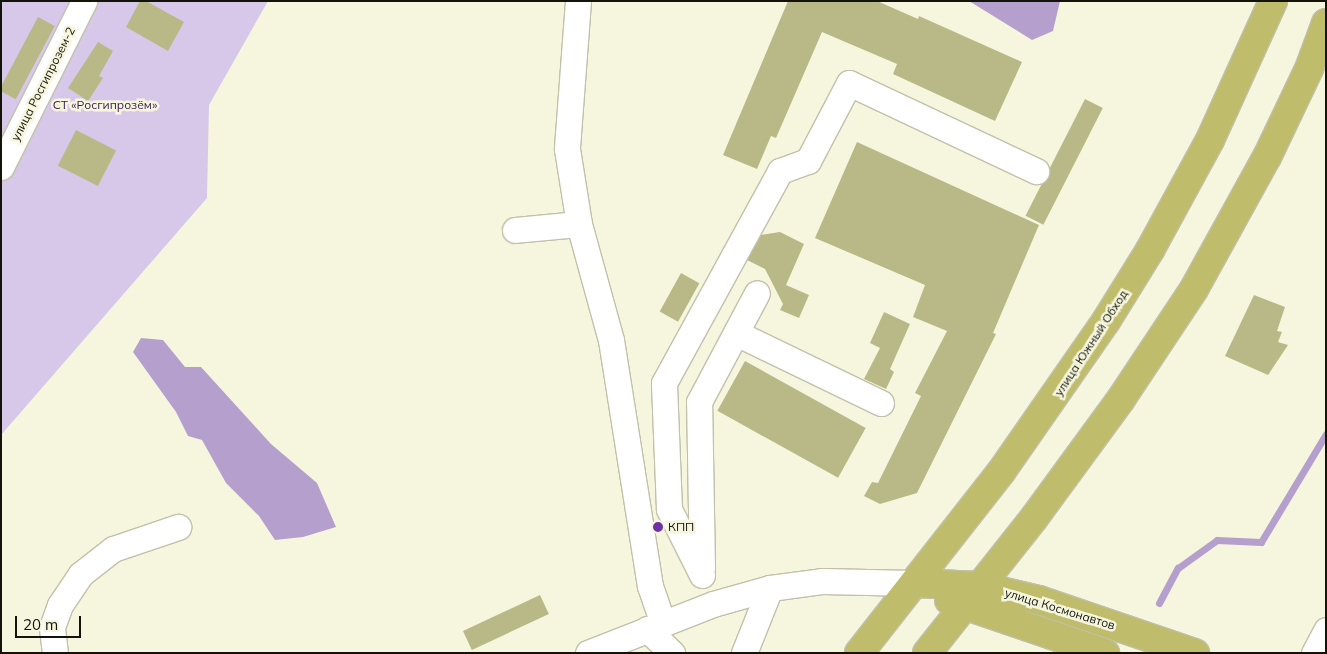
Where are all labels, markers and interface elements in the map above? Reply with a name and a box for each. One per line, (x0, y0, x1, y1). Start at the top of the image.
street label: улица Росгипрозем-2 (8, 25, 78, 143)
park label: СТ «Росгипрозём» (53, 98, 157, 112)
street label: улица Южный Обход (1051, 287, 1131, 399)
place label: КПП (668, 520, 694, 534)
marker: КПП (652, 521, 664, 533)
street label: улица Космонавтов (1003, 585, 1117, 633)
scale bar (18, 606, 84, 638)
text: 20 m (23, 615, 58, 634)

